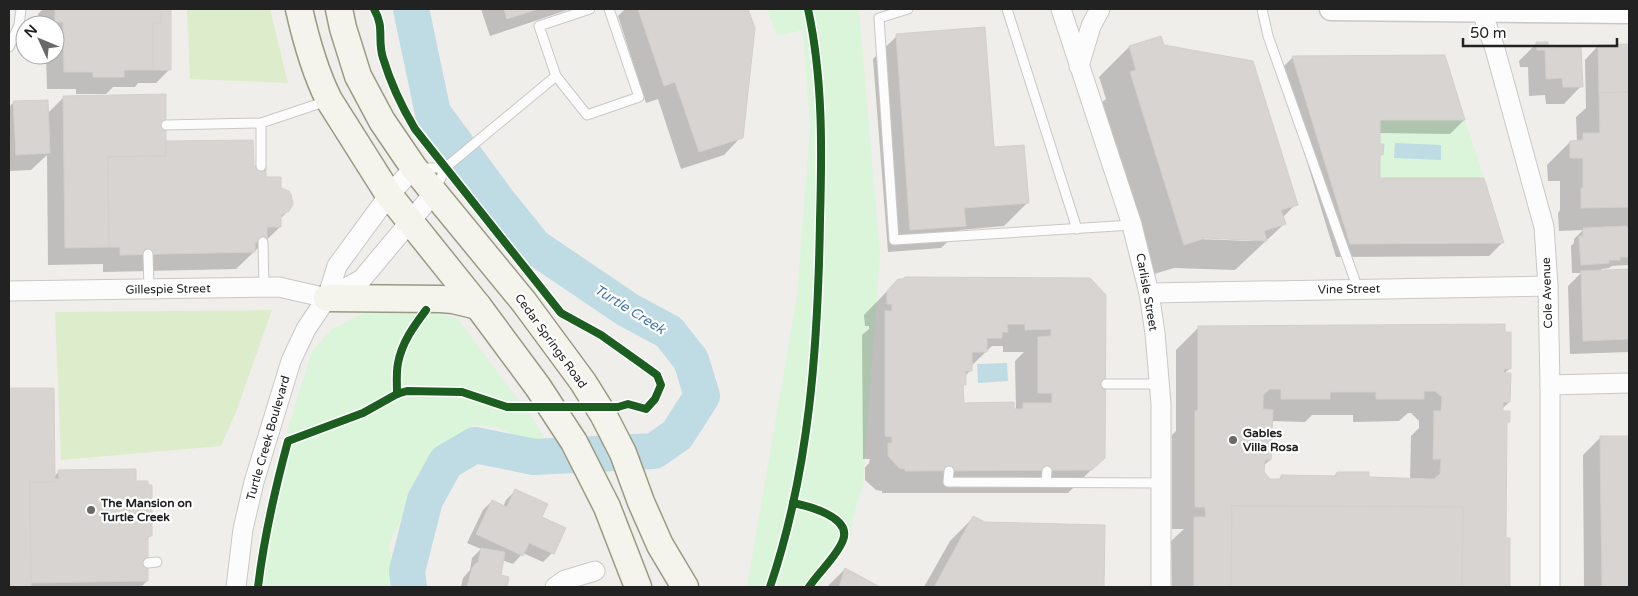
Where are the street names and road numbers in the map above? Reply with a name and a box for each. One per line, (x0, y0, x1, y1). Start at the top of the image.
street label: Carlisle Street (1133, 252, 1161, 332)
street label: Cole Avenue (1539, 257, 1555, 329)
street label: Gillespie Street (125, 281, 211, 297)
street label: Vine Street (1318, 281, 1381, 297)
street label: Cedar Springs Road (512, 291, 590, 391)
street label: Turtle Creek Boulevard (243, 374, 293, 502)

